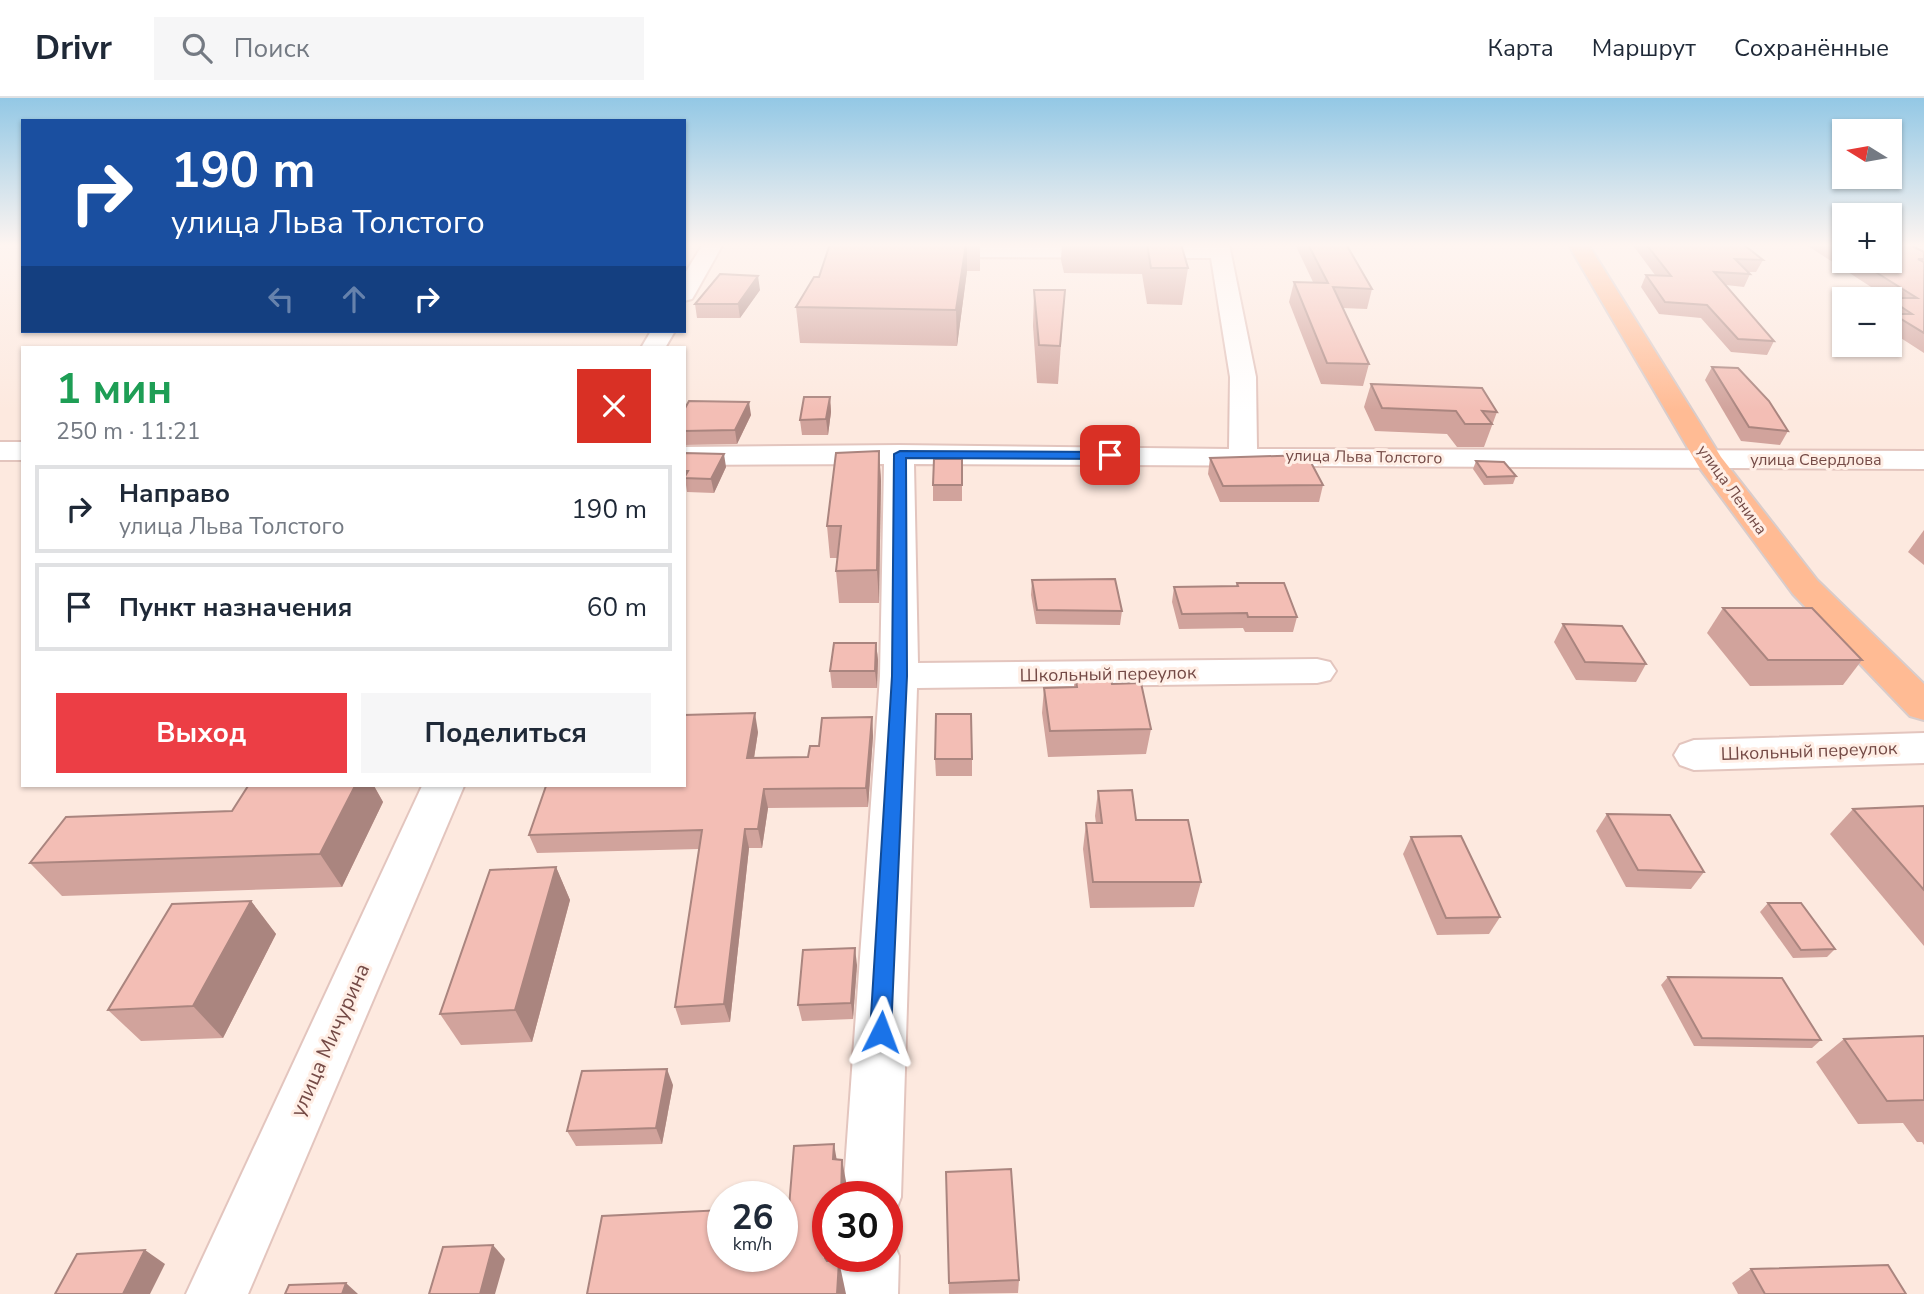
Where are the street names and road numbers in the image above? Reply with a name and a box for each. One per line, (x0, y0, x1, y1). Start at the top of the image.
street label: улица Ленина (1692, 441, 1772, 539)
street label: улица Льва Толстого (1285, 445, 1443, 469)
street label: улица Свердлова (1750, 449, 1882, 471)
street label: Школьный переулок (1019, 660, 1197, 688)
street label: Школьный переулок (1720, 736, 1898, 766)
street label: улица Мичурина (284, 959, 376, 1121)

